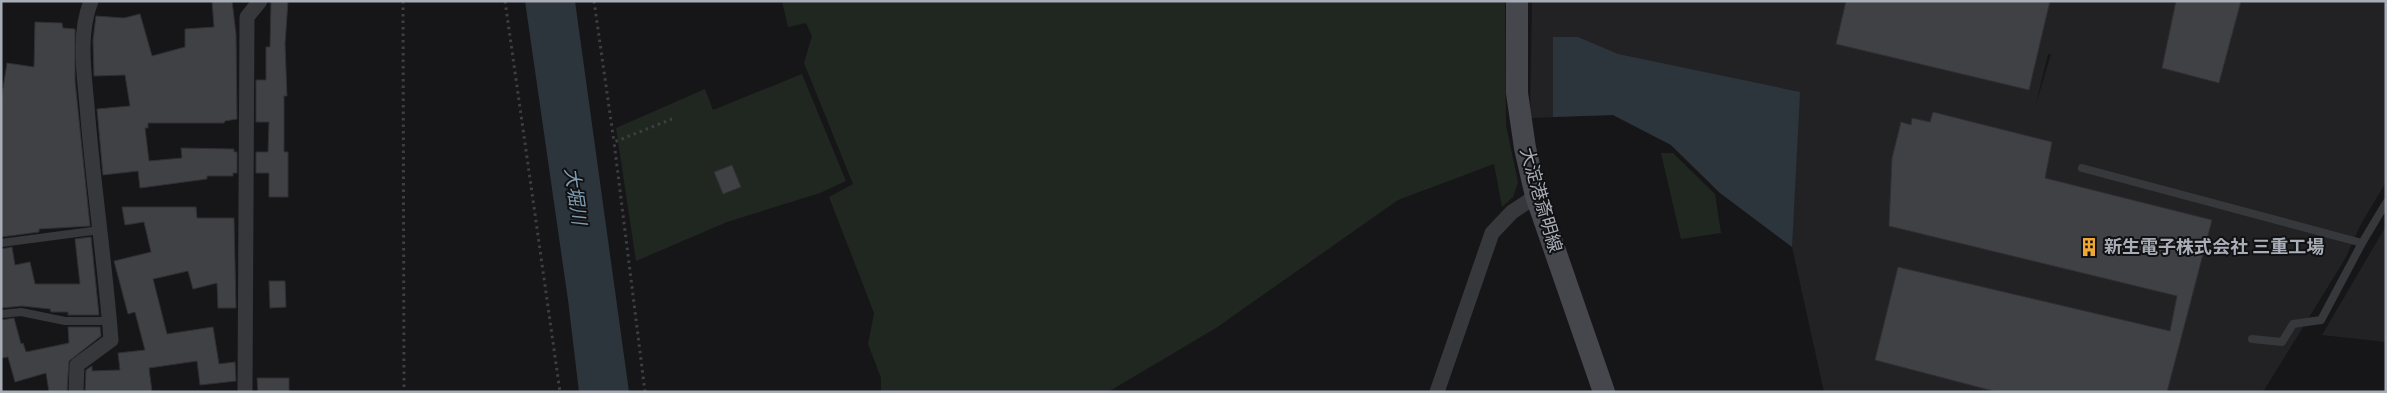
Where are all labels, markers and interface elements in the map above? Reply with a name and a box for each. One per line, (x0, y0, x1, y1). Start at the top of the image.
street label: 大淀港斎明線 (1517, 145, 1566, 255)
water label: 大堀川 (560, 166, 591, 228)
building icon: 新生電子株式会社 三重工場 (2078, 236, 2100, 258)
place label: 新生電子株式会社 三重工場 (2104, 236, 2324, 257)

